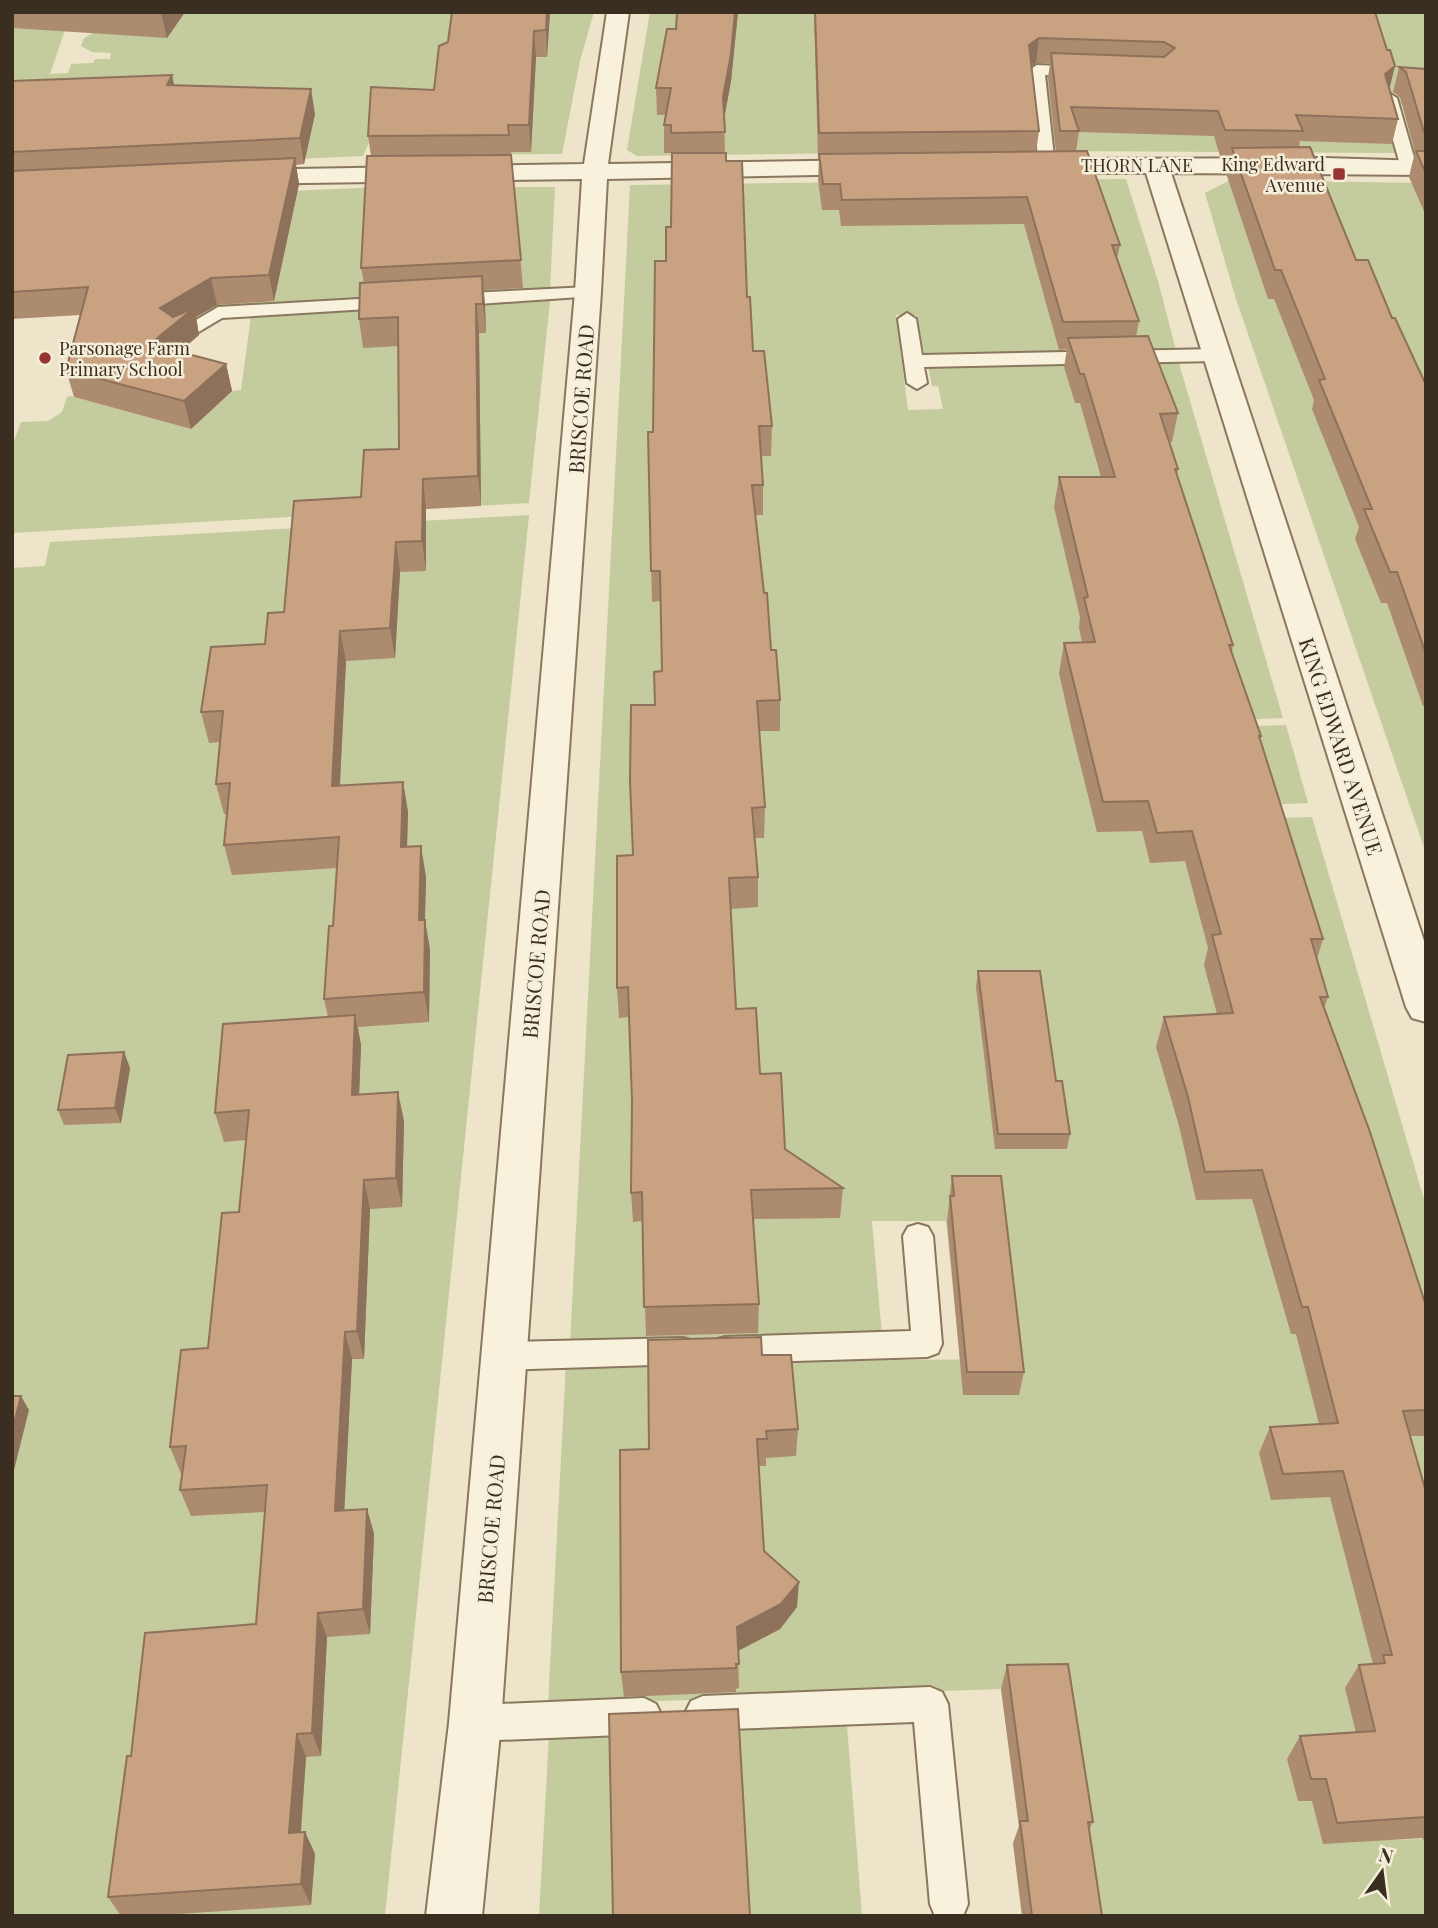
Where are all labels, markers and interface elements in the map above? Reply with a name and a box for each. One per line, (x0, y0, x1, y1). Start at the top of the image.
place label: King Edward Avenue (1221, 152, 1326, 197)
street label: THORN LANE (1081, 153, 1193, 177)
marker: King Edward Avenue (1331, 166, 1347, 182)
street label: BRISCOE ROAD (561, 323, 599, 475)
place label: Parsonage Farm Primary School (59, 336, 190, 381)
marker: Parsonage Farm Primary School (37, 350, 53, 366)
street label: KING EDWARD AVENUE (1294, 634, 1390, 858)
street label: BRISCOE ROAD (515, 888, 555, 1040)
street label: BRISCOE ROAD (470, 1453, 510, 1605)
north arrow (1347, 1837, 1417, 1907)
text: N (1377, 1840, 1396, 1869)

